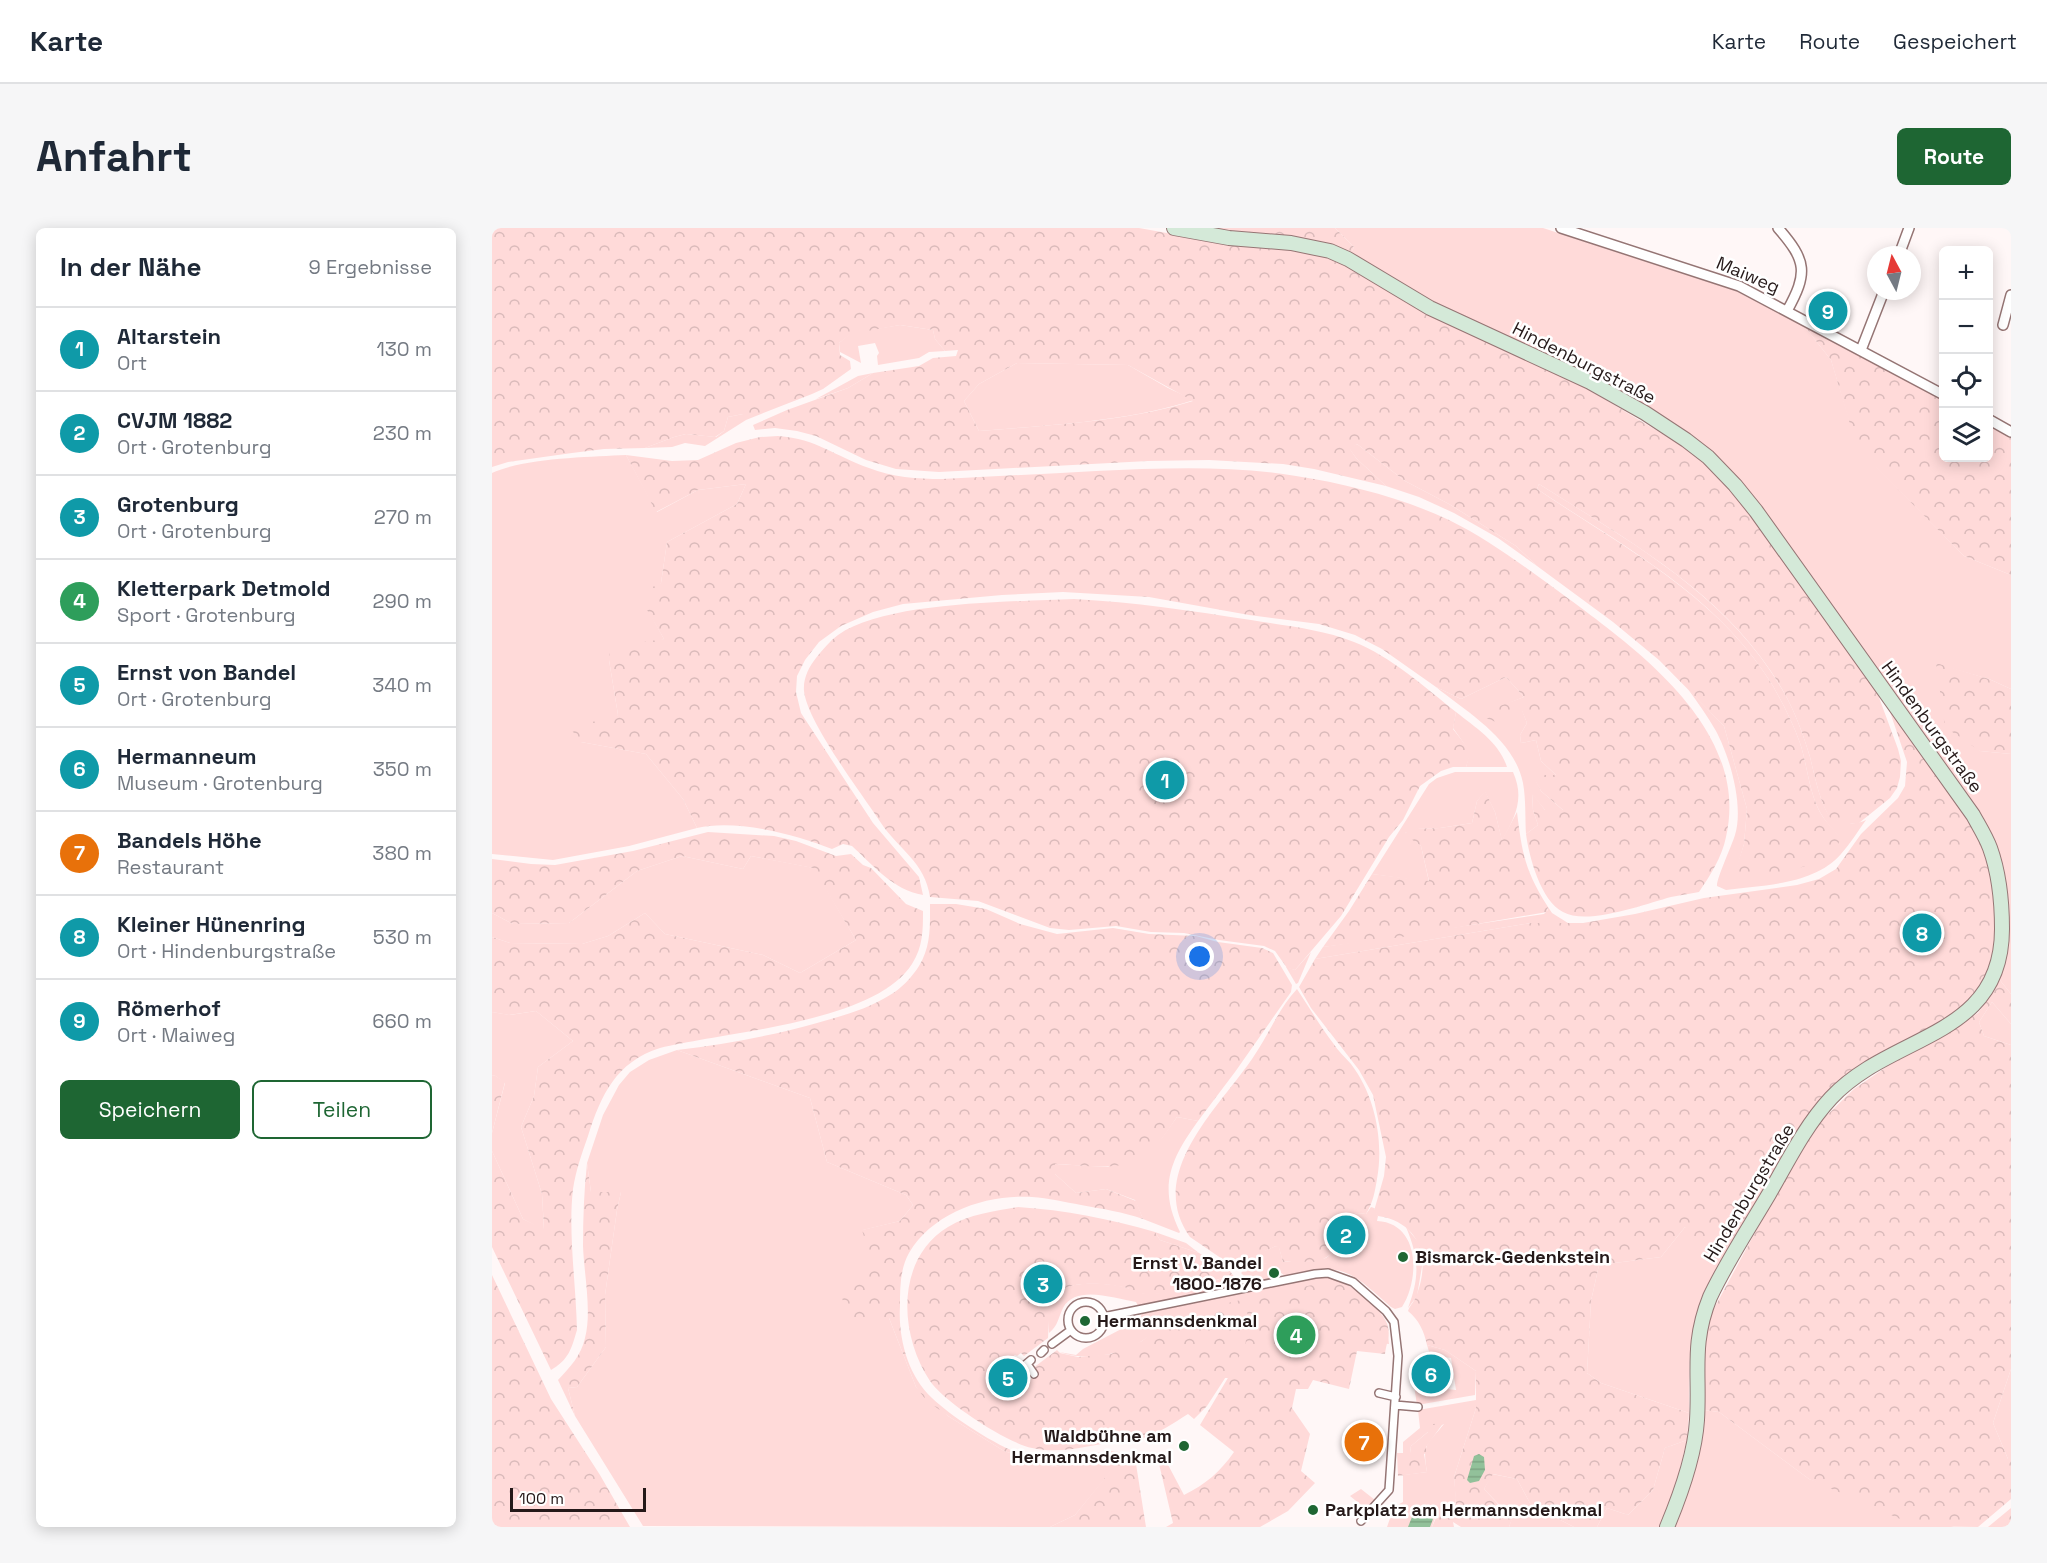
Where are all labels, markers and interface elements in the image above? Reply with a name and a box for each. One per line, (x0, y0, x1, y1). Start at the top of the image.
text: Karte (30, 23, 103, 59)
text: Karte (1712, 28, 1766, 55)
text: Route (1799, 28, 1860, 55)
text: Gespeichert (1893, 28, 2017, 55)
button: Route (1897, 128, 2011, 185)
text: Anfahrt (36, 130, 192, 183)
north arrow (1867, 246, 1921, 300)
map controls (1939, 246, 1993, 462)
button: + (1939, 246, 1993, 300)
text: In der Nähe (60, 250, 201, 284)
street label: Maiweg (1713, 251, 1783, 298)
text: 9 Ergebnisse (309, 254, 432, 280)
pin: 9 (1808, 288, 1848, 334)
button: − (1939, 300, 1993, 354)
street label: Hindenburgstraße (1509, 317, 1660, 409)
text: Altarstein (117, 322, 221, 350)
text: 1 (75, 336, 84, 362)
text: 130 m (376, 336, 432, 362)
text: Ort (117, 350, 147, 376)
button: locate (1939, 354, 1993, 408)
text: CVJM 1882 (117, 406, 232, 434)
button: layers (1939, 408, 1993, 462)
text: 2 (74, 420, 85, 446)
text: 230 m (373, 420, 432, 446)
text: Ort · Grotenburg (117, 434, 272, 460)
text: Grotenburg (117, 490, 239, 518)
text: 3 (73, 504, 86, 530)
text: 270 m (374, 504, 432, 530)
text: Ort · Grotenburg (117, 518, 272, 544)
text: Kletterpark Detmold (117, 574, 331, 602)
text: 4 (73, 588, 86, 614)
text: 290 m (373, 588, 432, 614)
text: Sport · Grotenburg (117, 602, 296, 628)
street label: Hindenburgstraße (1877, 656, 1988, 797)
text: Ernst von Bandel (117, 658, 296, 686)
text: 5 (74, 672, 86, 698)
text: 340 m (372, 672, 432, 698)
text: Ort · Grotenburg (117, 686, 272, 712)
text: Hermanneum (117, 742, 256, 770)
text: 6 (73, 756, 86, 782)
text: 350 m (373, 756, 432, 782)
pin: 1 (1146, 758, 1184, 802)
text: Museum · Grotenburg (117, 770, 323, 796)
text: Bandels Höhe (117, 826, 262, 854)
text: 7 (74, 840, 85, 866)
text: 380 m (372, 840, 432, 866)
text: Restaurant (117, 854, 224, 880)
text: Kleiner Hünenring (117, 910, 306, 938)
pin: 8 (1902, 910, 1942, 956)
text: 8 (74, 924, 86, 950)
text: 530 m (373, 924, 432, 950)
text: Ort · Hindenburgstraße (117, 938, 336, 964)
your location (1185, 942, 1214, 971)
text: Römerhof (117, 994, 221, 1022)
text: 9 (73, 1008, 86, 1034)
text: 660 m (372, 1008, 432, 1034)
text: Ort · Maiweg (117, 1022, 235, 1048)
button: Speichern (60, 1080, 240, 1139)
button: Teilen (252, 1080, 432, 1139)
street label: Hindenburgstraße (1698, 1119, 1799, 1266)
pin: 2 (1326, 1212, 1366, 1258)
place label: Bismarck-Gedenkstein (1415, 1245, 1610, 1268)
marker: Bismarck-Gedenkstein (1396, 1250, 1410, 1264)
place label: Ernst V. Bandel 1800-1876 (1133, 1251, 1262, 1295)
pin: 3 (1024, 1262, 1062, 1306)
marker: Ernst V. Bandel 1800-1876 (1267, 1266, 1281, 1280)
place label: Hermannsdenkmal (1097, 1309, 1257, 1332)
pin: 4 (1276, 1312, 1316, 1358)
marker: Hermannsdenkmal (1078, 1314, 1092, 1328)
pin: 6 (1412, 1352, 1450, 1396)
pin: 5 (988, 1356, 1028, 1400)
pin: 7 (1344, 1420, 1384, 1464)
place label: Waldbühne am Hermannsdenkmal (1012, 1424, 1172, 1468)
marker: Waldbühne am Hermannsdenkmal (1177, 1439, 1191, 1453)
scale bar (510, 1485, 646, 1512)
text: 100 m (519, 1488, 564, 1509)
place label: Parkplatz am Hermannsdenkmal (1325, 1498, 1602, 1521)
marker: Parkplatz am Hermannsdenkmal (1306, 1503, 1320, 1517)

